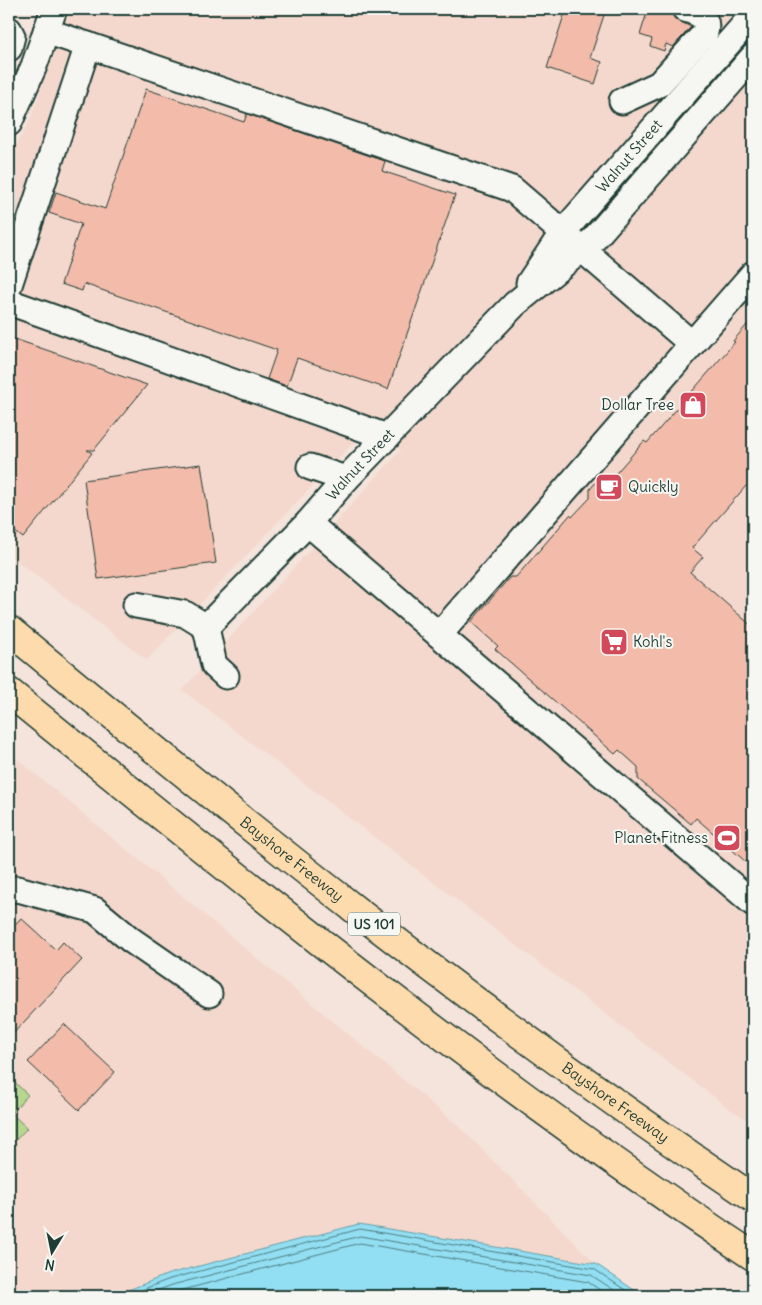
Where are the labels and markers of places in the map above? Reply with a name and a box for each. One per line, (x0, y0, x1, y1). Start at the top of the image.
shop icon: Dollar Tree (678, 390, 708, 420)
place label: Dollar Tree (601, 395, 674, 414)
cafe icon: Quickly (594, 472, 624, 502)
place label: Quickly (628, 477, 679, 496)
supermarket icon: Kohl's (599, 627, 629, 657)
place label: Kohl's (633, 632, 672, 651)
sports icon: Planet Fitness (712, 823, 742, 853)
place label: Planet Fitness (614, 828, 708, 847)

